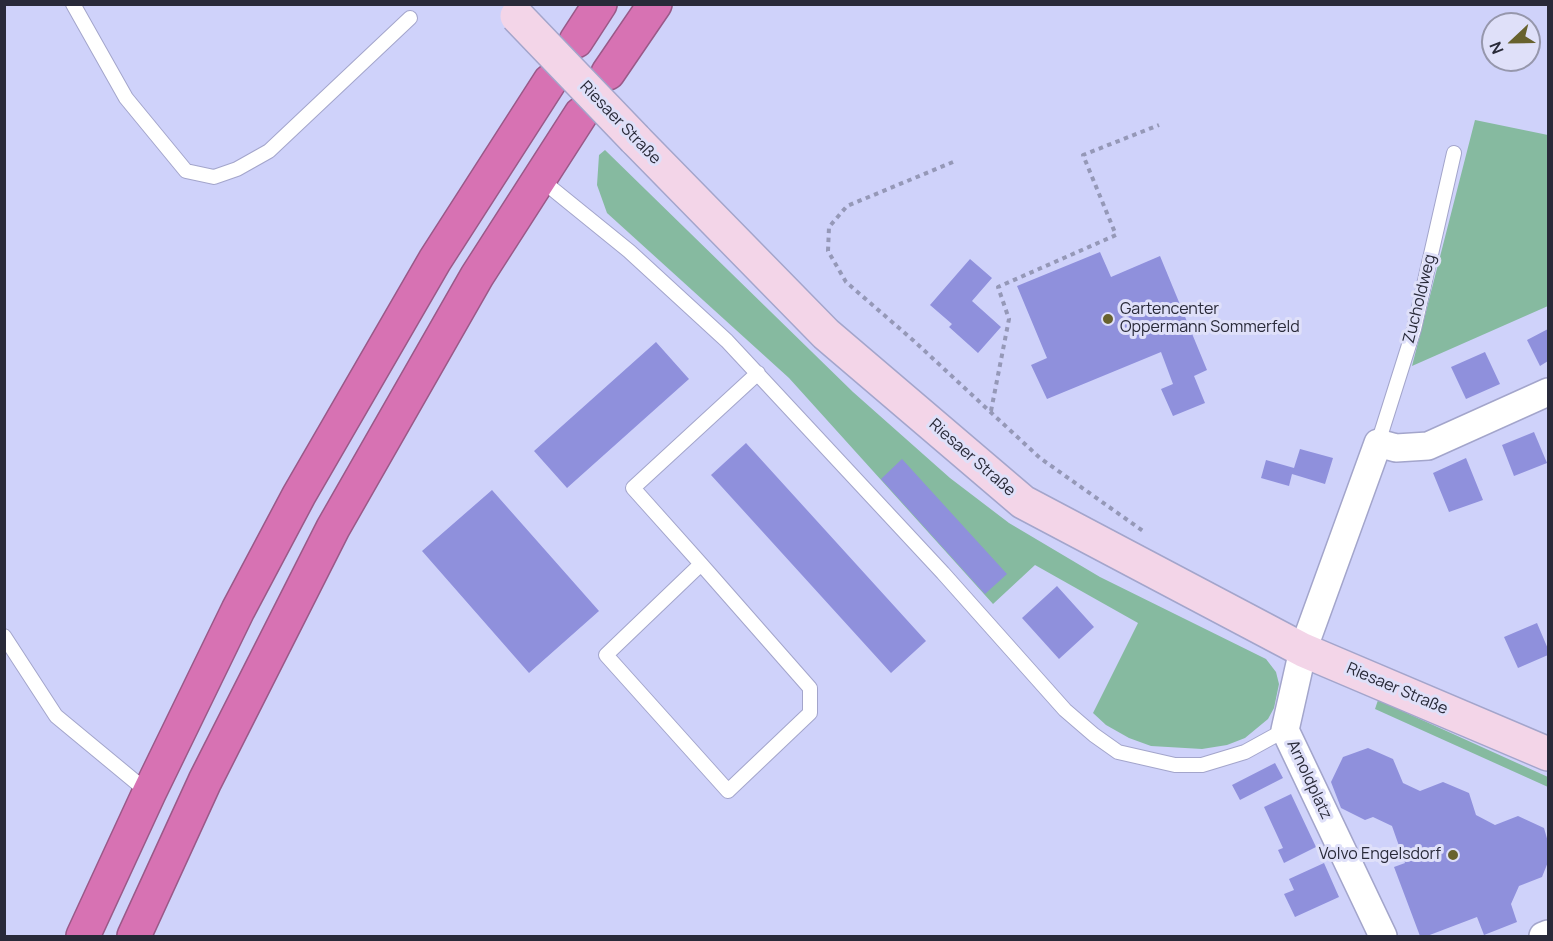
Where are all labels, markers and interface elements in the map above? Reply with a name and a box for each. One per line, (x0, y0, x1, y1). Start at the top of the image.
north arrow (1481, 12, 1541, 72)
text: N (1484, 39, 1509, 57)
street label: Riesaer Straße (575, 77, 665, 169)
street label: Zucholdweg (1400, 252, 1440, 346)
place label: Gartencenter Oppermann Sommerfeld (1120, 300, 1300, 338)
marker: Gartencenter Oppermann Sommerfeld (1101, 312, 1115, 326)
street label: Riesaer Straße (925, 415, 1019, 501)
street label: Riesaer Straße (1343, 659, 1451, 719)
street label: Arnoldplatz (1282, 737, 1336, 823)
place label: Volvo Engelsdorf (1319, 845, 1441, 865)
marker: Volvo Engelsdorf (1446, 848, 1460, 862)

